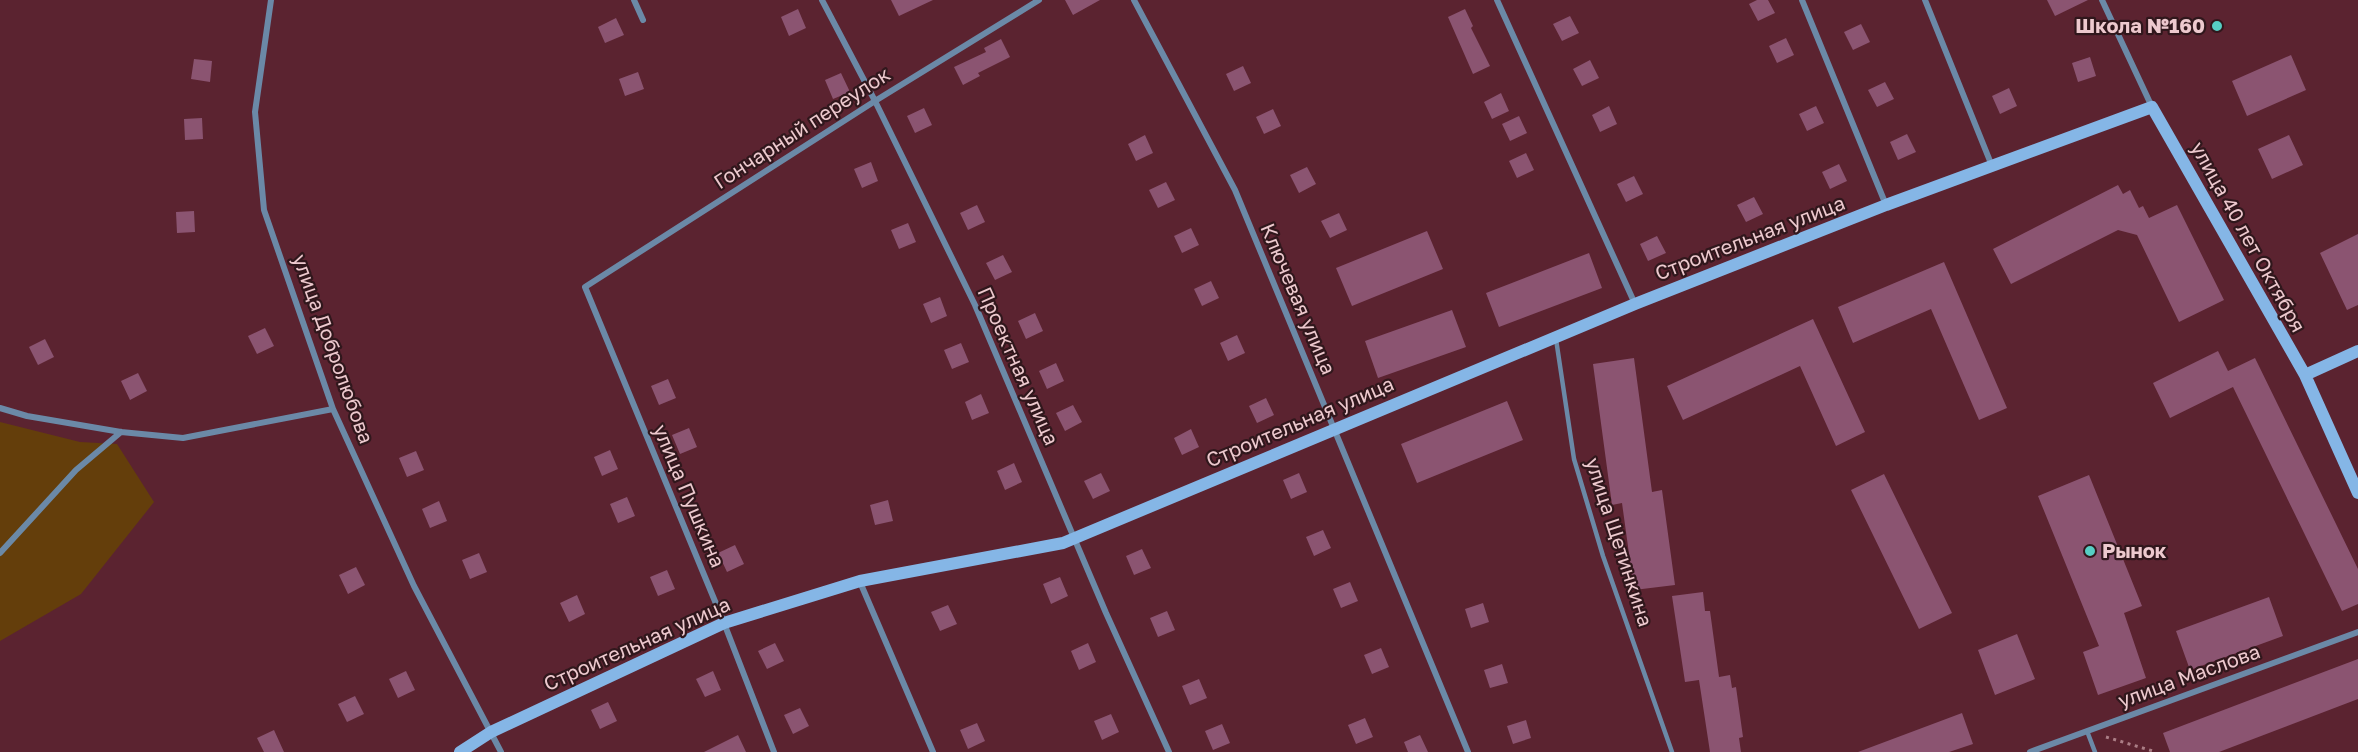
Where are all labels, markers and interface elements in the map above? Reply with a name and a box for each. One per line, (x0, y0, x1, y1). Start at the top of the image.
place label: Школа №160 (2075, 13, 2205, 37)
marker: Школа №160 (2210, 19, 2224, 33)
street label: Гончарный переулок (709, 61, 894, 193)
street label: улица 40 лет Октября (2187, 137, 2311, 336)
street label: Строительная улица (1651, 190, 1848, 284)
street label: Ключевая улица (1256, 219, 1342, 378)
street label: улица Добролюбова (289, 251, 379, 447)
street label: Проектная улица (973, 283, 1065, 448)
street label: Строительная улица (1202, 371, 1397, 472)
street label: улица Пушкина (649, 420, 731, 571)
street label: улица Щетинкина (1581, 454, 1659, 629)
place label: Рынок (2102, 538, 2167, 562)
marker: Рынок (2083, 544, 2097, 558)
street label: Строительная улица (540, 591, 734, 695)
street label: улица Маслова (2114, 638, 2263, 712)

